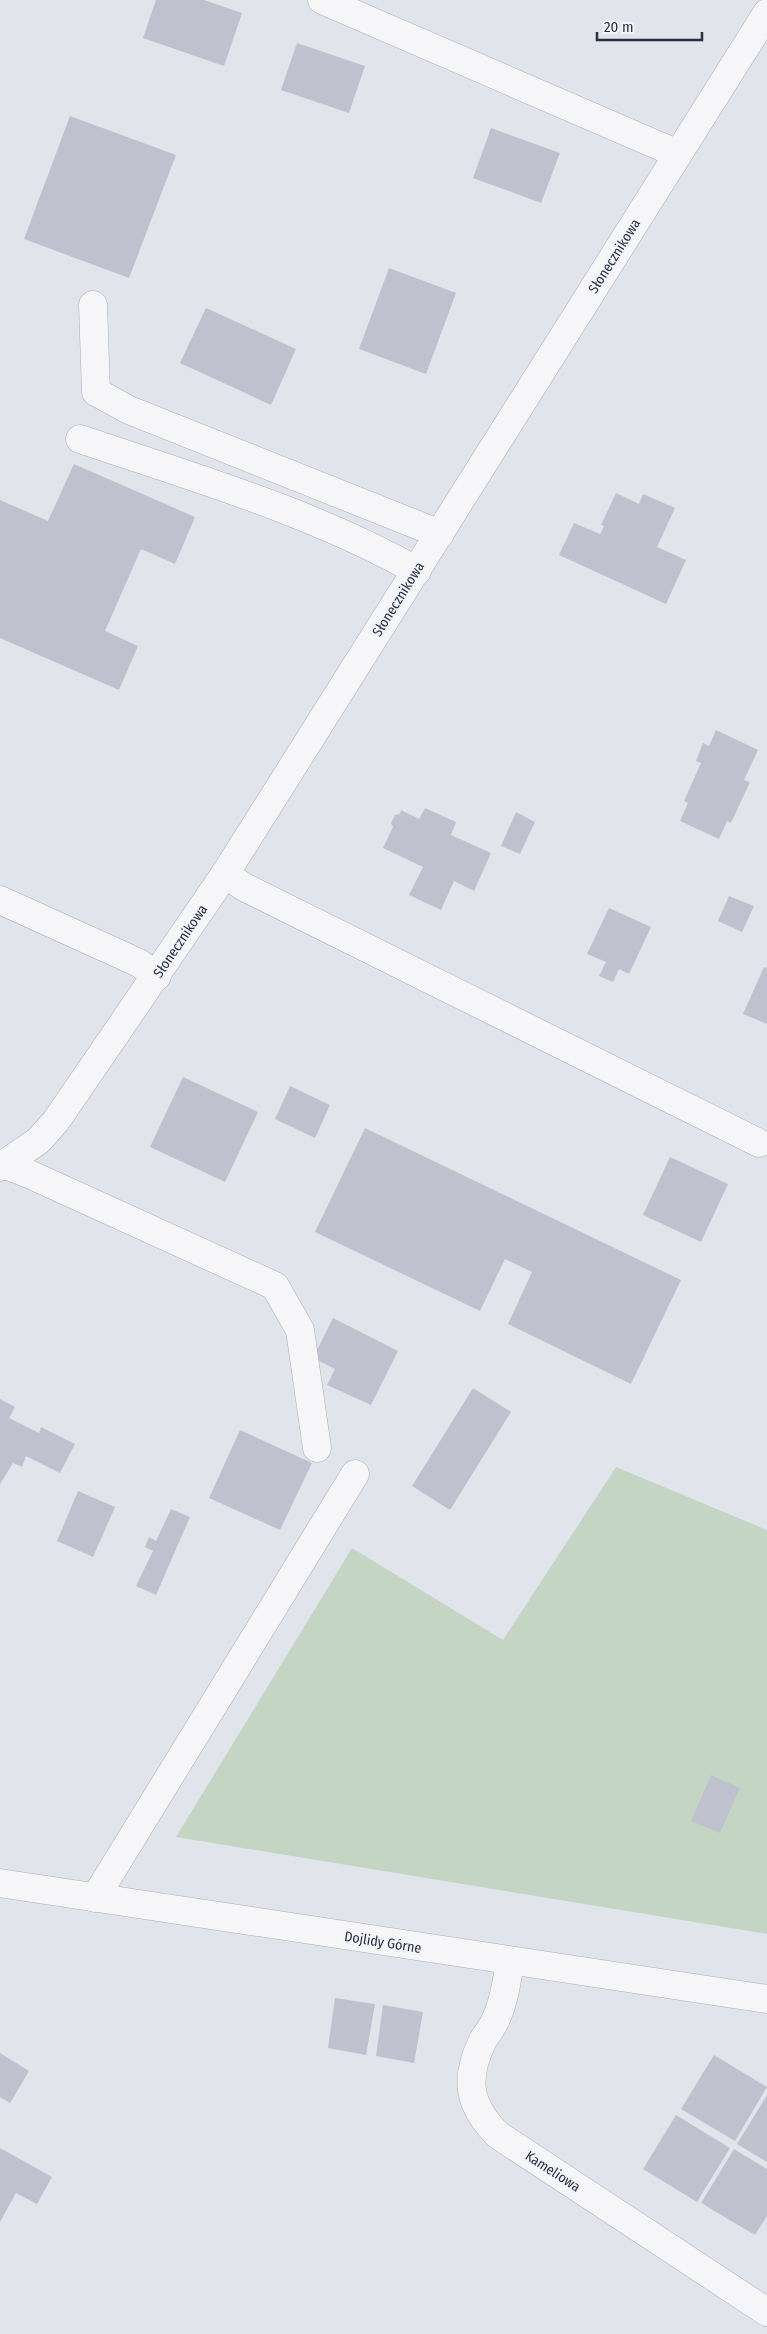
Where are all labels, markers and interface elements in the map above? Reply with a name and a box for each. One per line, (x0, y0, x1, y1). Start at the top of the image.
scale bar (597, 10, 702, 42)
text: 20 m (604, 18, 634, 36)
street label: Słonecznikowa (585, 216, 644, 297)
street label: Słonecznikowa (369, 559, 428, 640)
street label: Słonecznikowa (150, 901, 211, 981)
street label: Dojlidy Górne (343, 1928, 423, 1957)
street label: Kameliowa (522, 2147, 584, 2196)

